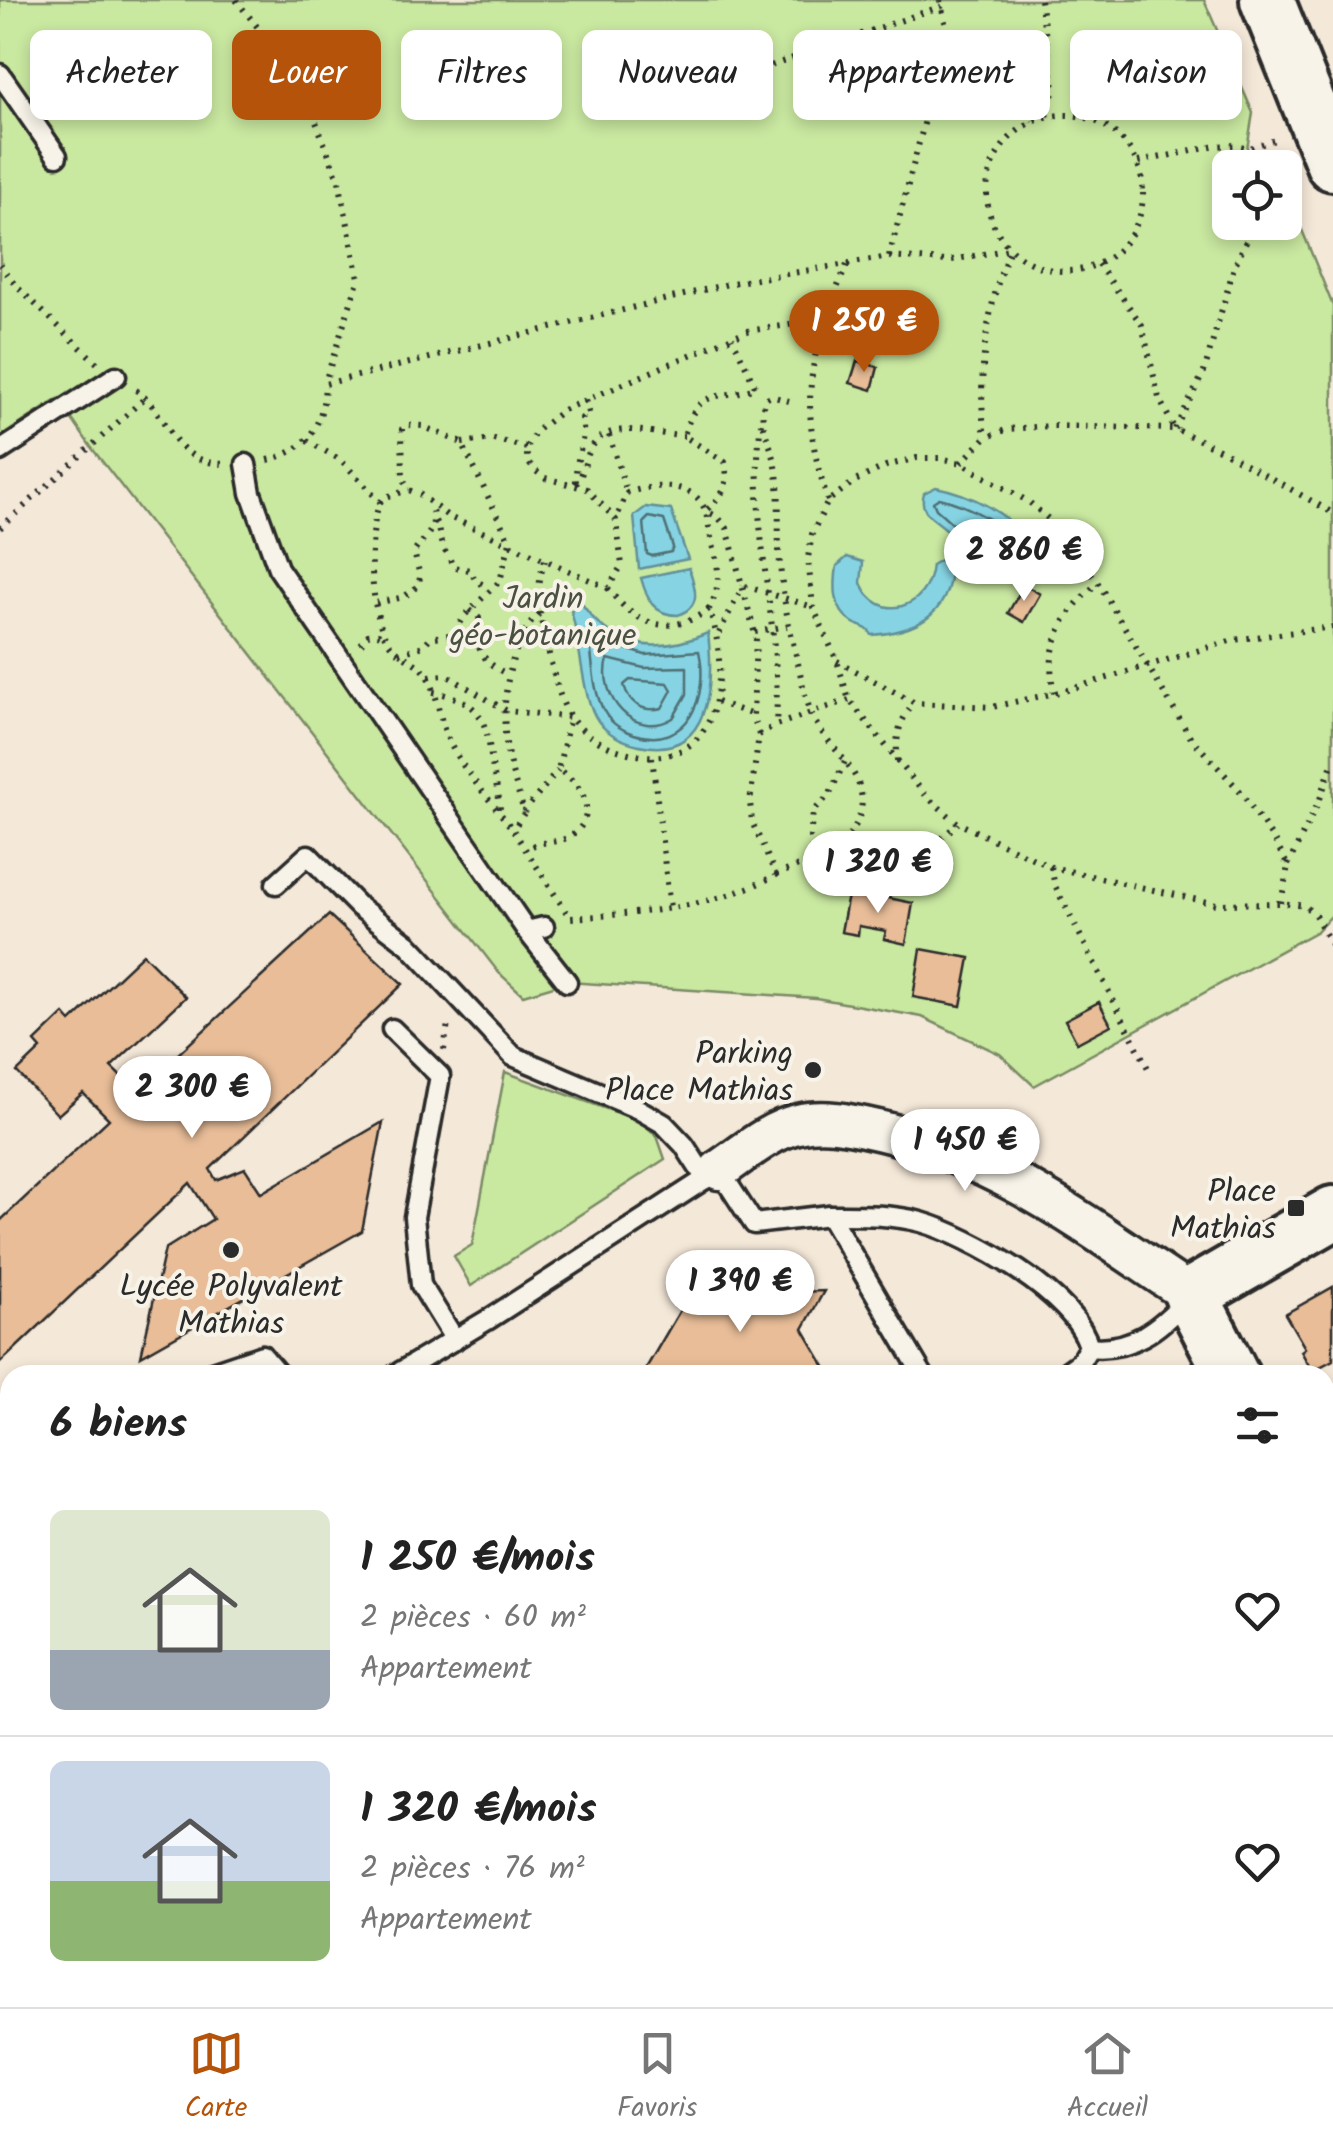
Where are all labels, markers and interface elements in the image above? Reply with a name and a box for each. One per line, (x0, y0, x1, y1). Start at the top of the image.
chip: Acheter (30, 30, 212, 120)
chip: Louer (232, 30, 381, 120)
chip: Filtres (401, 30, 562, 120)
chip: Nouveau (582, 30, 773, 120)
chip: Appartement (793, 30, 1050, 120)
chip: Maison (1070, 30, 1242, 120)
map controls (1212, 150, 1302, 240)
button: locate (1212, 150, 1302, 240)
pin: 1 250 € (772, 290, 956, 375)
text: 1 250 € (811, 297, 917, 348)
pin: 2 860 € (932, 519, 1116, 604)
text: 2 860 € (966, 526, 1082, 577)
park label: Jardin géo-botanique (449, 574, 636, 662)
pin: 1 320 € (786, 831, 970, 916)
text: 1 320 € (824, 838, 932, 889)
place label: Parking Place Mathias (605, 1029, 793, 1117)
pin: 2 300 € (100, 1056, 284, 1141)
marker: Parking Place Mathias (802, 1059, 824, 1081)
text: 2 300 € (135, 1063, 249, 1114)
pin: 1 450 € (873, 1109, 1057, 1194)
text: 1 450 € (913, 1116, 1017, 1167)
place label: Place Mathias (1170, 1167, 1276, 1255)
marker: Place Mathias (1285, 1197, 1307, 1219)
marker: Lycée Polyvalent Mathias (220, 1239, 242, 1261)
pin: 1 390 € (648, 1250, 832, 1335)
text: 1 390 € (688, 1257, 792, 1308)
place label: Lycée Polyvalent Mathias (120, 1262, 343, 1350)
text: 6 biens (50, 1392, 187, 1459)
icon: filters (1230, 1398, 1285, 1453)
text: 1 250 €/mois (360, 1526, 595, 1593)
icon: home (130, 1550, 250, 1670)
icon: heart (1230, 1583, 1285, 1638)
text: 2 pièces · 60 m² (360, 1593, 586, 1644)
text: Appartement (360, 1644, 532, 1695)
text: 1 320 €/mois (360, 1777, 597, 1844)
icon: home (130, 1801, 250, 1921)
icon: heart (1230, 1834, 1285, 1889)
text: 2 pièces · 76 m² (360, 1844, 585, 1895)
text: Appartement (360, 1895, 532, 1946)
tab: Carte (185, 2026, 247, 2131)
tab: Favoris (617, 2026, 697, 2131)
tab: Accueil (1067, 2026, 1148, 2131)

